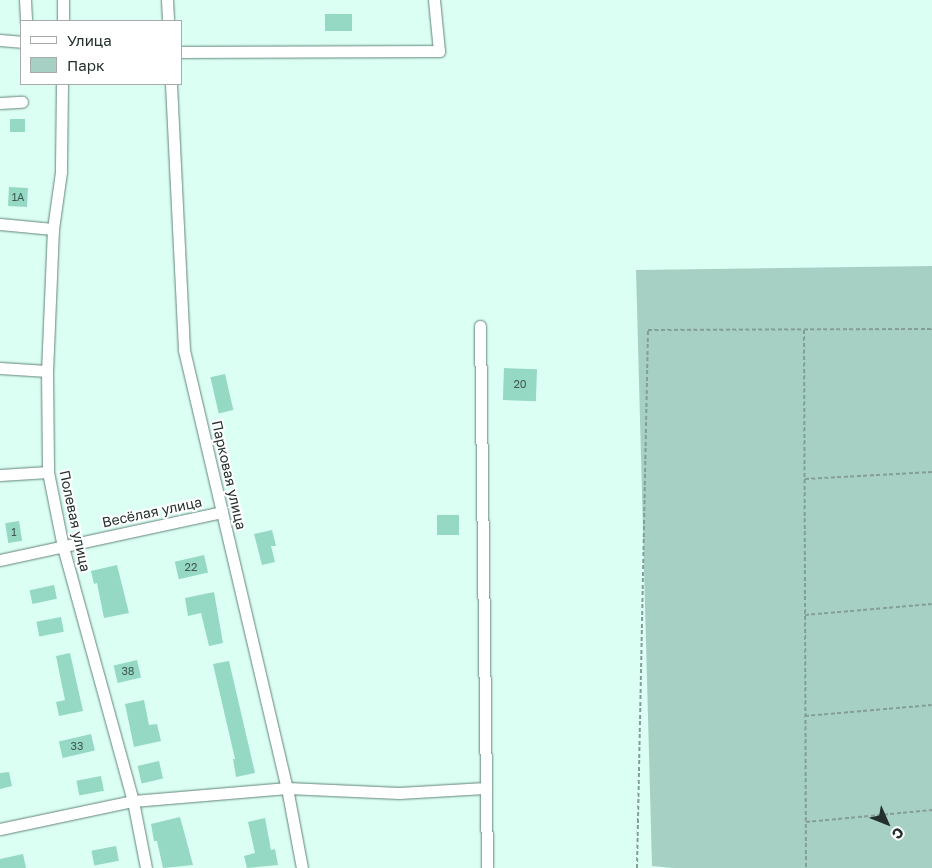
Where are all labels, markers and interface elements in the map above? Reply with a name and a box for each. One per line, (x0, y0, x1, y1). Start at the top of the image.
legend (20, 20, 182, 85)
text: Улица (67, 31, 112, 49)
text: Парк (67, 56, 105, 74)
house number: 1А (12, 190, 24, 204)
house number: 20 (513, 377, 527, 391)
street label: Парковая улица (208, 419, 250, 531)
street label: Полевая улица (56, 469, 94, 573)
street label: Весёлая улица (101, 493, 203, 531)
house number: 1 (11, 525, 17, 539)
house number: 22 (185, 560, 197, 574)
house number: 38 (121, 664, 135, 678)
house number: 33 (71, 739, 83, 753)
north arrow (862, 798, 912, 848)
text: С (889, 824, 908, 843)

